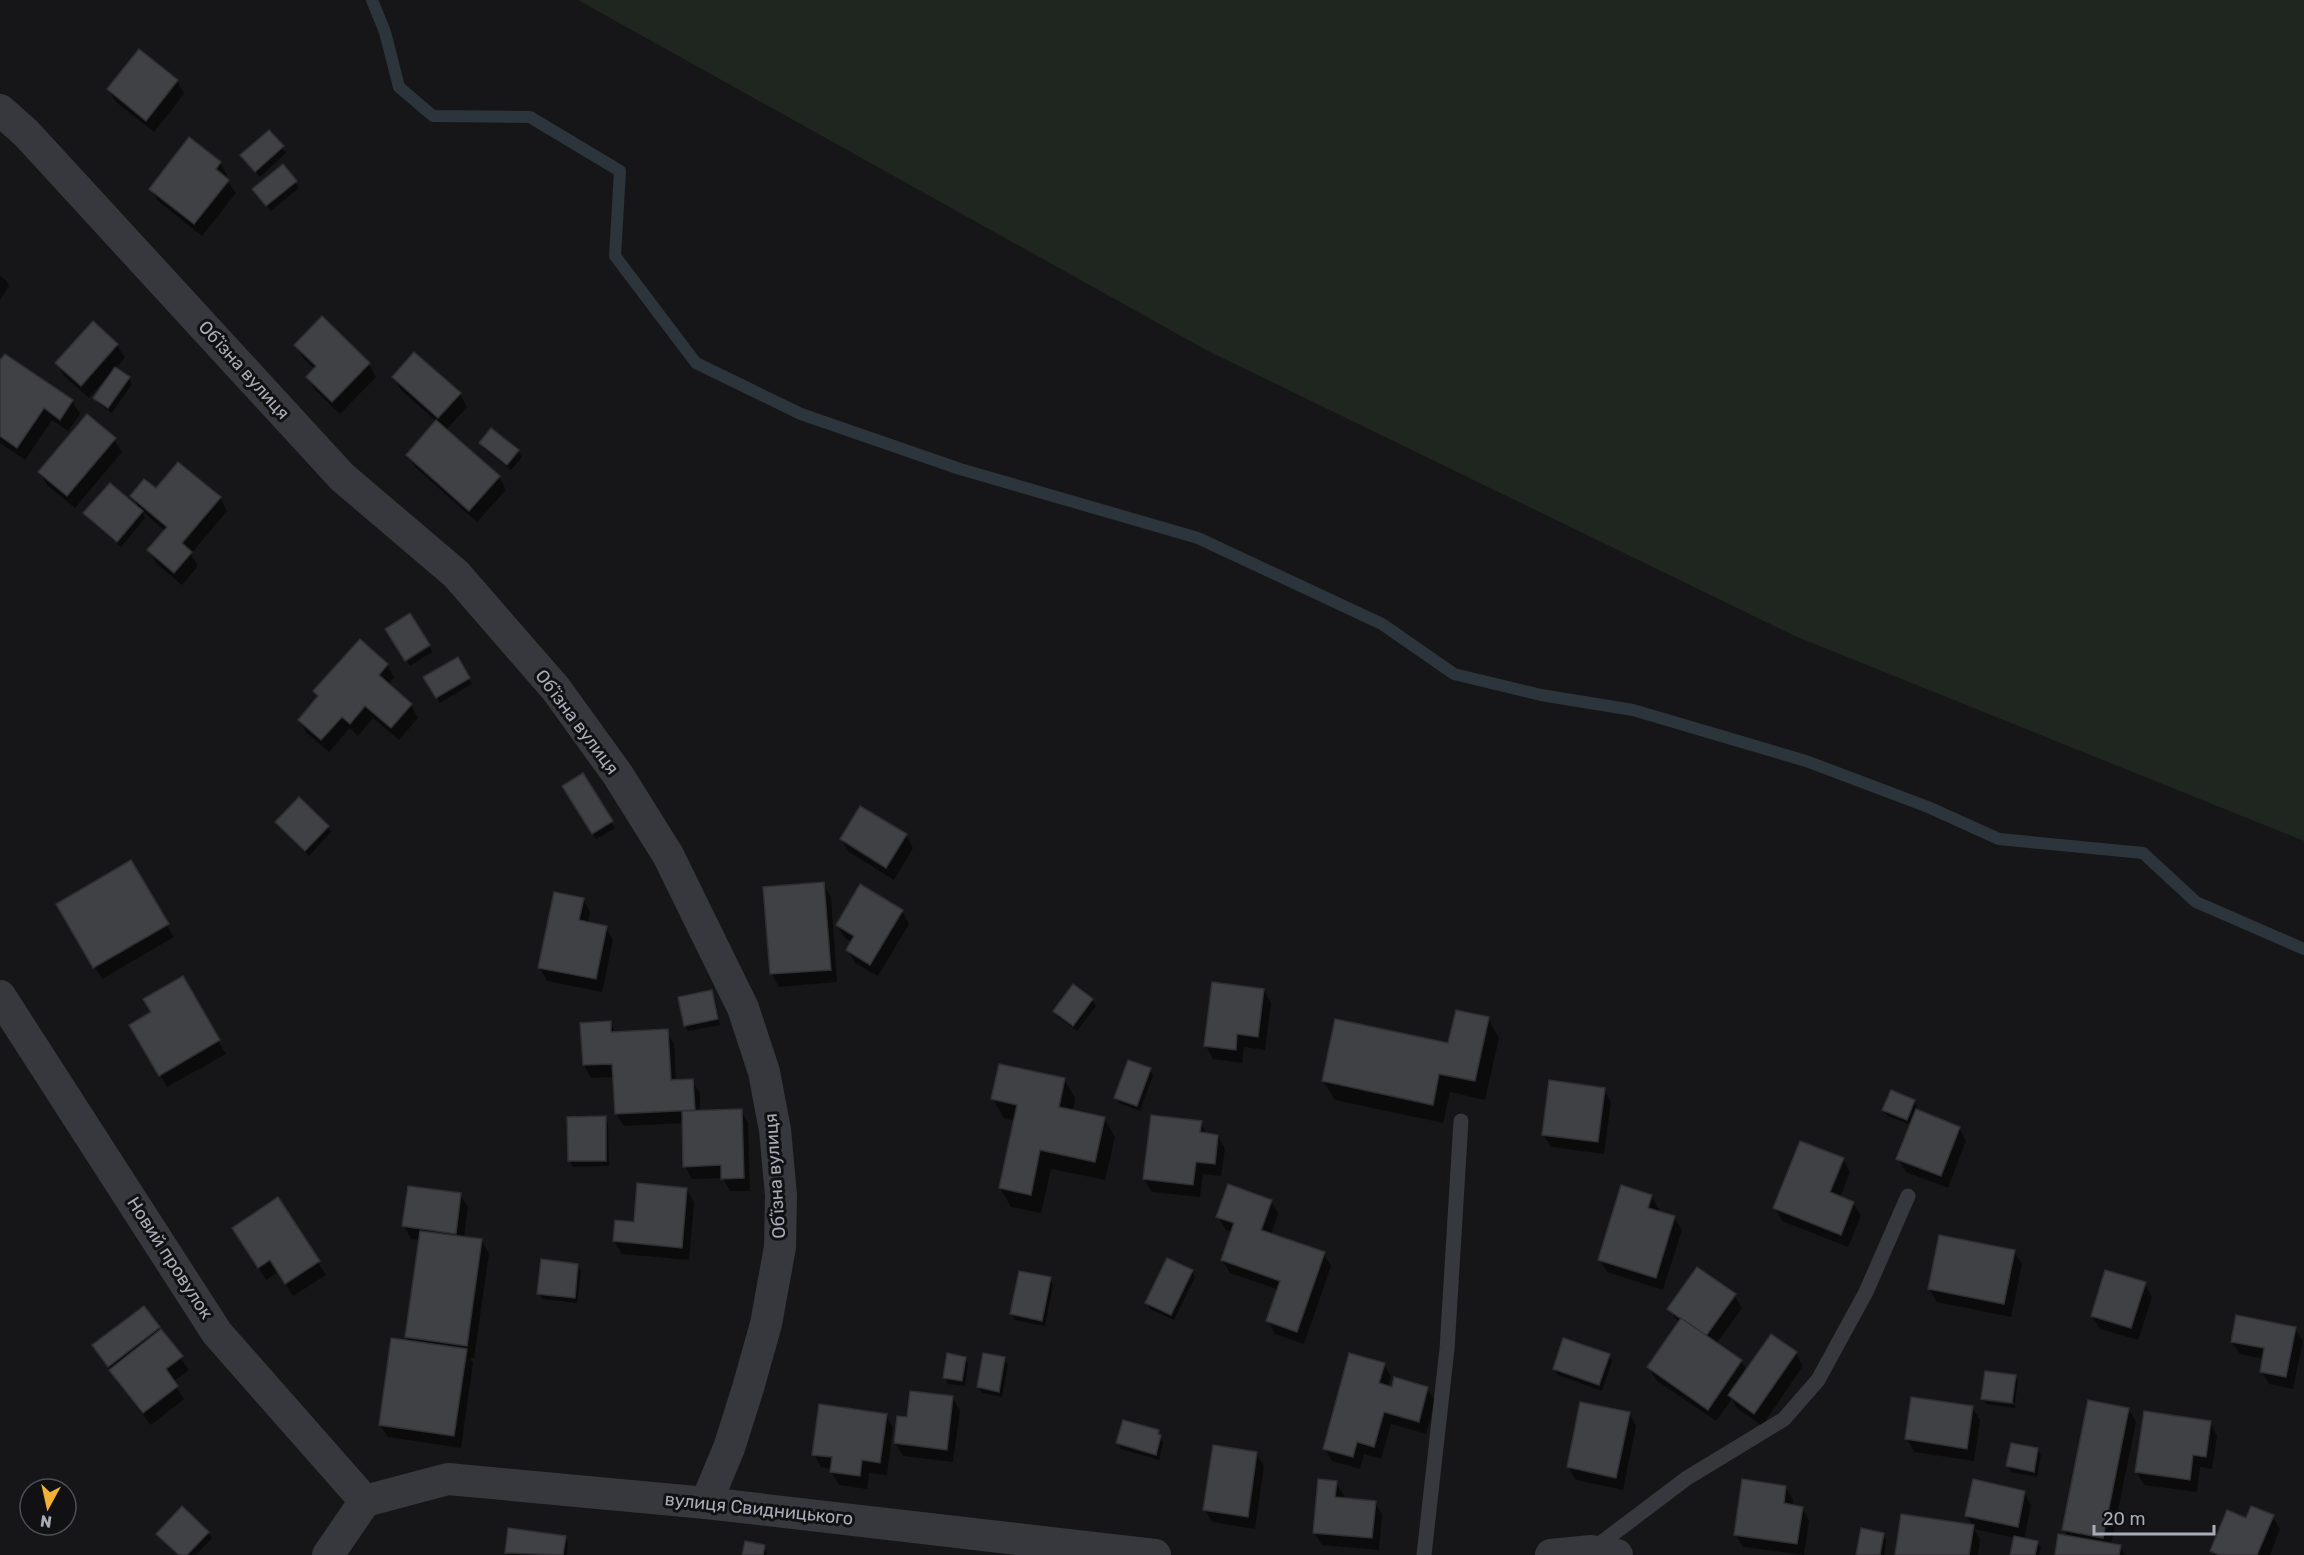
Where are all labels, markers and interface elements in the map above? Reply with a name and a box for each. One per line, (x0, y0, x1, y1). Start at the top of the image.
street label: Обʼїзна вулиця (194, 316, 294, 424)
street label: Обʼїзна вулиця (530, 665, 624, 779)
street label: Обʼїзна вулиця (760, 1113, 790, 1239)
street label: Новий провулок (122, 1193, 218, 1323)
north arrow (18, 1477, 78, 1537)
street label: вулиця Свидницького (664, 1488, 854, 1530)
scale bar (2094, 1498, 2214, 1536)
text: 20 m (2103, 1508, 2145, 1530)
text: N (39, 1511, 53, 1532)

